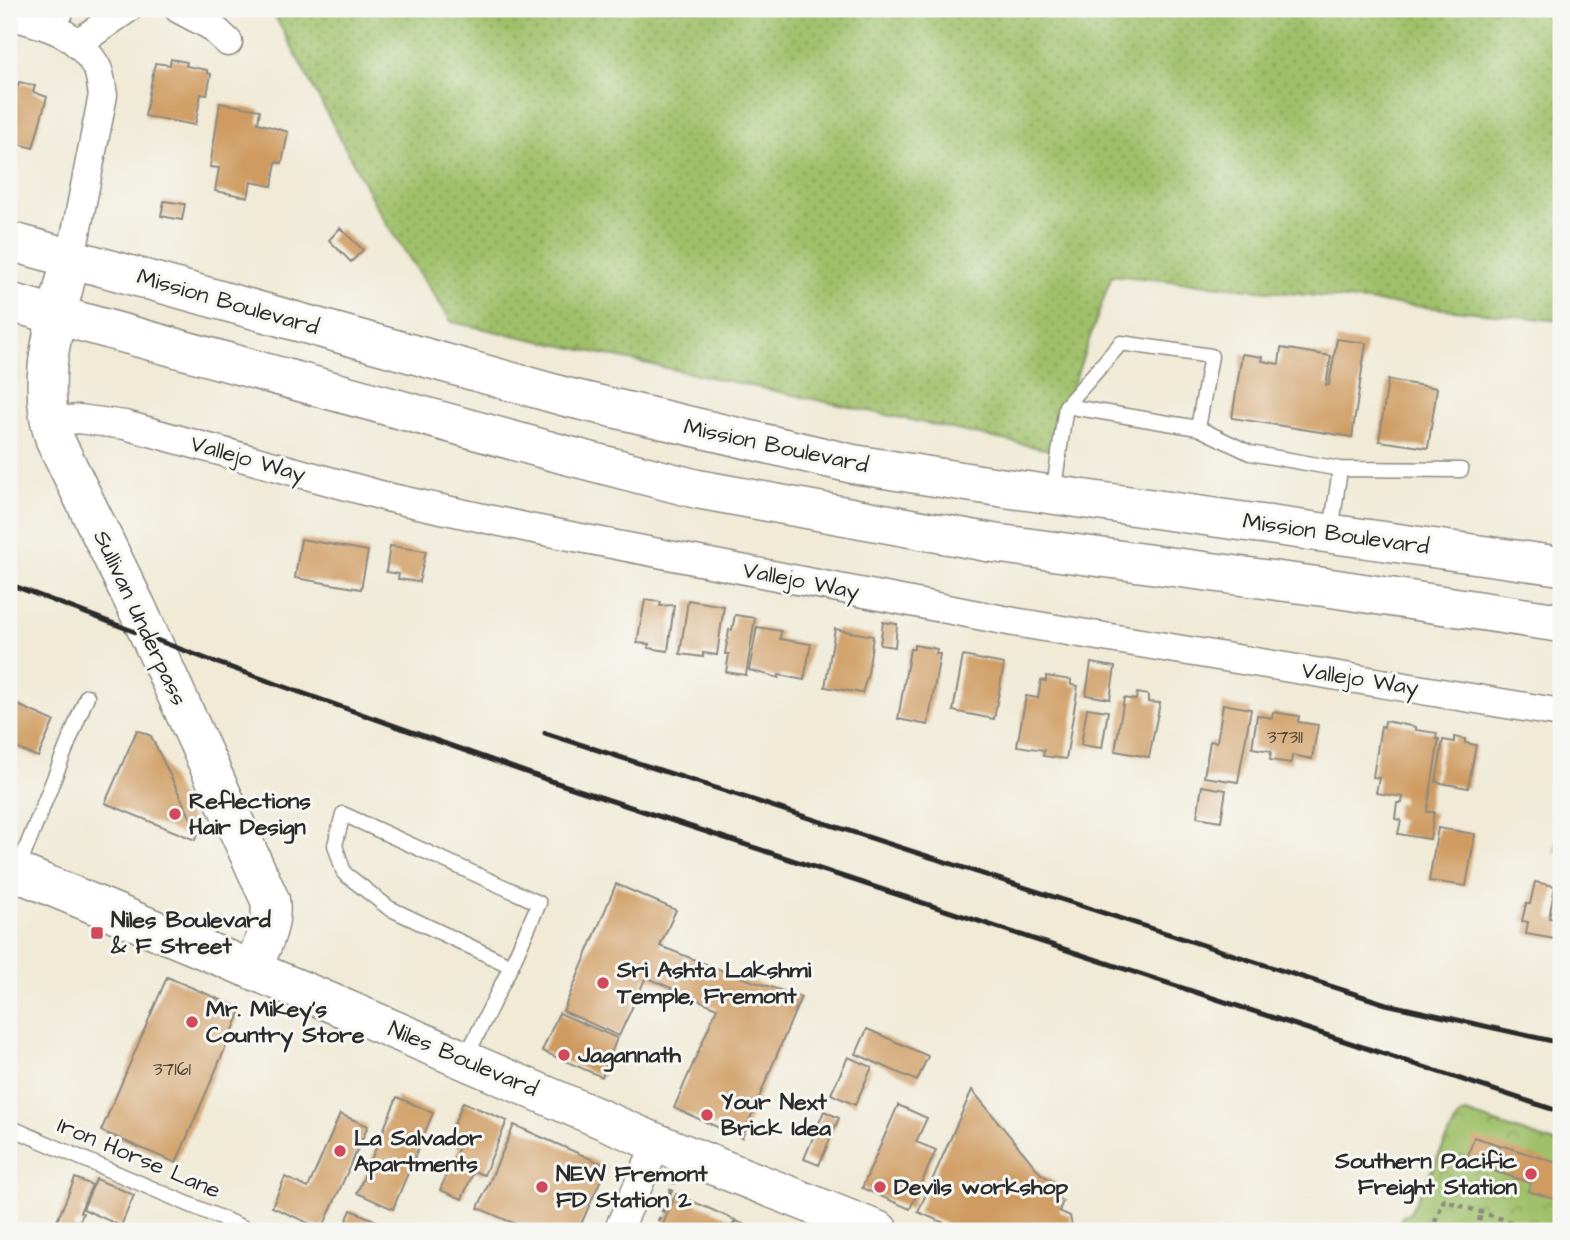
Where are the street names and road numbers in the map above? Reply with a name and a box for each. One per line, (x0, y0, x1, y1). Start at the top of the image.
street label: Mission Boulevard (133, 261, 323, 343)
street label: Mission Boulevard (681, 411, 871, 481)
street label: Vallejo Way (187, 427, 309, 492)
street label: Mission Boulevard (1241, 505, 1431, 563)
street label: Sullivan Underpass (85, 525, 195, 711)
street label: Vallejo Way (740, 554, 862, 609)
street label: Vallejo Way (1299, 654, 1421, 705)
street label: Niles Boulevard (383, 1013, 543, 1105)
street label: Iron Horse Lane (53, 1109, 225, 1207)

